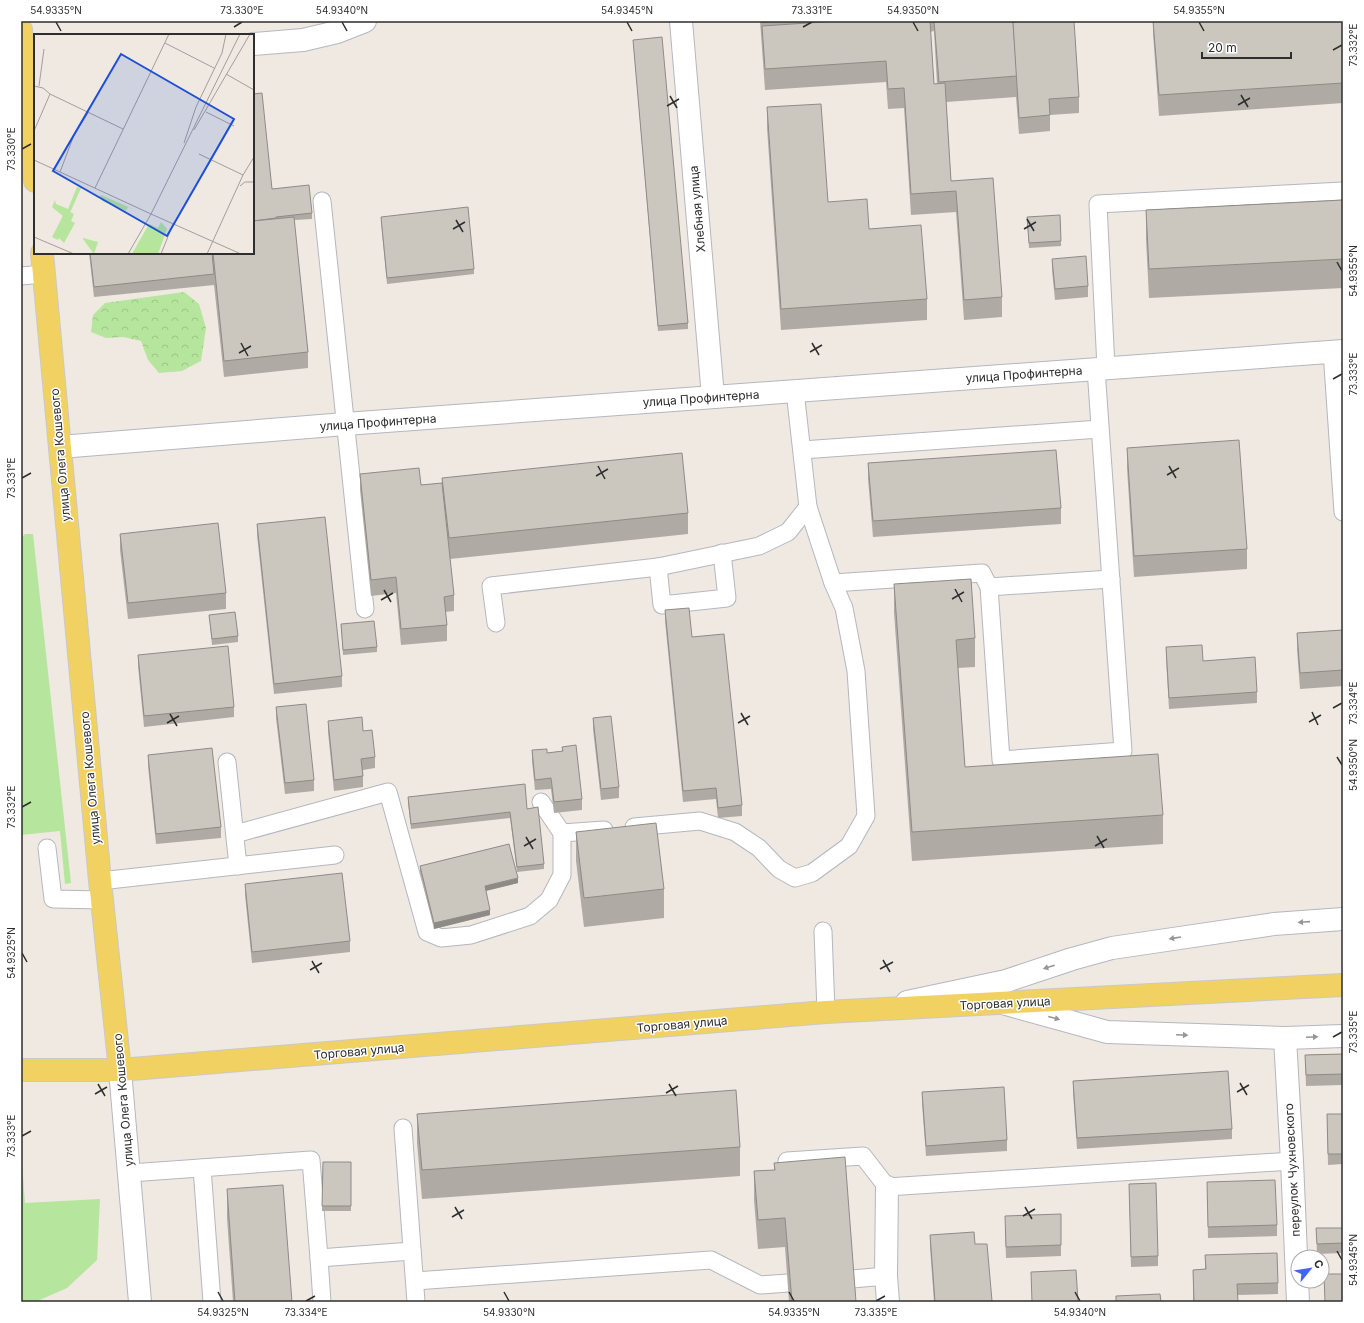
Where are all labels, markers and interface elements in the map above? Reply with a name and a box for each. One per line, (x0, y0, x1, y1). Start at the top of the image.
text: 54.9335°N (30, 4, 82, 16)
text: 73.330°E (220, 4, 264, 16)
text: 54.9340°N (316, 4, 368, 16)
text: 54.9345°N (601, 4, 653, 16)
text: 73.331°E (791, 4, 833, 16)
text: 54.9350°N (887, 4, 939, 16)
text: 54.9355°N (1173, 4, 1225, 16)
text: 73.332°E (1347, 23, 1359, 67)
inset map (34, 34, 254, 254)
scale bar (1202, 34, 1291, 60)
text: 20 m (1208, 40, 1237, 55)
text: 73.330°E (5, 127, 17, 171)
street label: Хлебная улица (686, 165, 708, 253)
text: 54.9355°N (1347, 245, 1359, 297)
text: 73.333°E (1347, 352, 1359, 396)
street label: улица Профинтерна (965, 362, 1083, 386)
street label: улица Профинтерна (642, 386, 760, 410)
street label: улица Олега Кошевого (47, 388, 73, 522)
street label: улица Профинтерна (319, 410, 437, 434)
text: 73.331°E (5, 457, 17, 499)
text: 73.334°E (1347, 681, 1359, 725)
street label: улица Олега Кошевого (77, 711, 103, 845)
text: 54.9350°N (1347, 739, 1359, 791)
text: 73.332°E (5, 785, 17, 829)
one-way arrow (1298, 919, 1310, 925)
text: 54.9325°N (5, 927, 17, 979)
one-way arrow (1169, 936, 1181, 942)
one-way arrow (1042, 964, 1054, 970)
street label: Торговая улица (959, 993, 1051, 1013)
text: 73.335°E (1347, 1010, 1359, 1054)
street label: Торговая улица (636, 1013, 728, 1035)
one-way arrow (1047, 1015, 1060, 1021)
one-way arrow (1176, 1031, 1188, 1038)
street label: улица Олега Кошевого (110, 1033, 136, 1167)
one-way arrow (1306, 1034, 1319, 1040)
street label: Торговая улица (313, 1040, 405, 1062)
street label: переулок Чухновского (1281, 1103, 1303, 1237)
text: 73.333°E (5, 1114, 17, 1158)
text: 54.9345°N (1347, 1234, 1359, 1286)
north arrow (1290, 1249, 1330, 1289)
text: С (1311, 1257, 1327, 1271)
text: 54.9325°N (197, 1306, 249, 1318)
text: 73.334°E (284, 1306, 328, 1318)
text: 54.9330°N (483, 1306, 535, 1318)
text: 54.9335°N (768, 1306, 820, 1318)
text: 73.335°E (854, 1306, 898, 1318)
text: 54.9340°N (1054, 1306, 1106, 1318)

